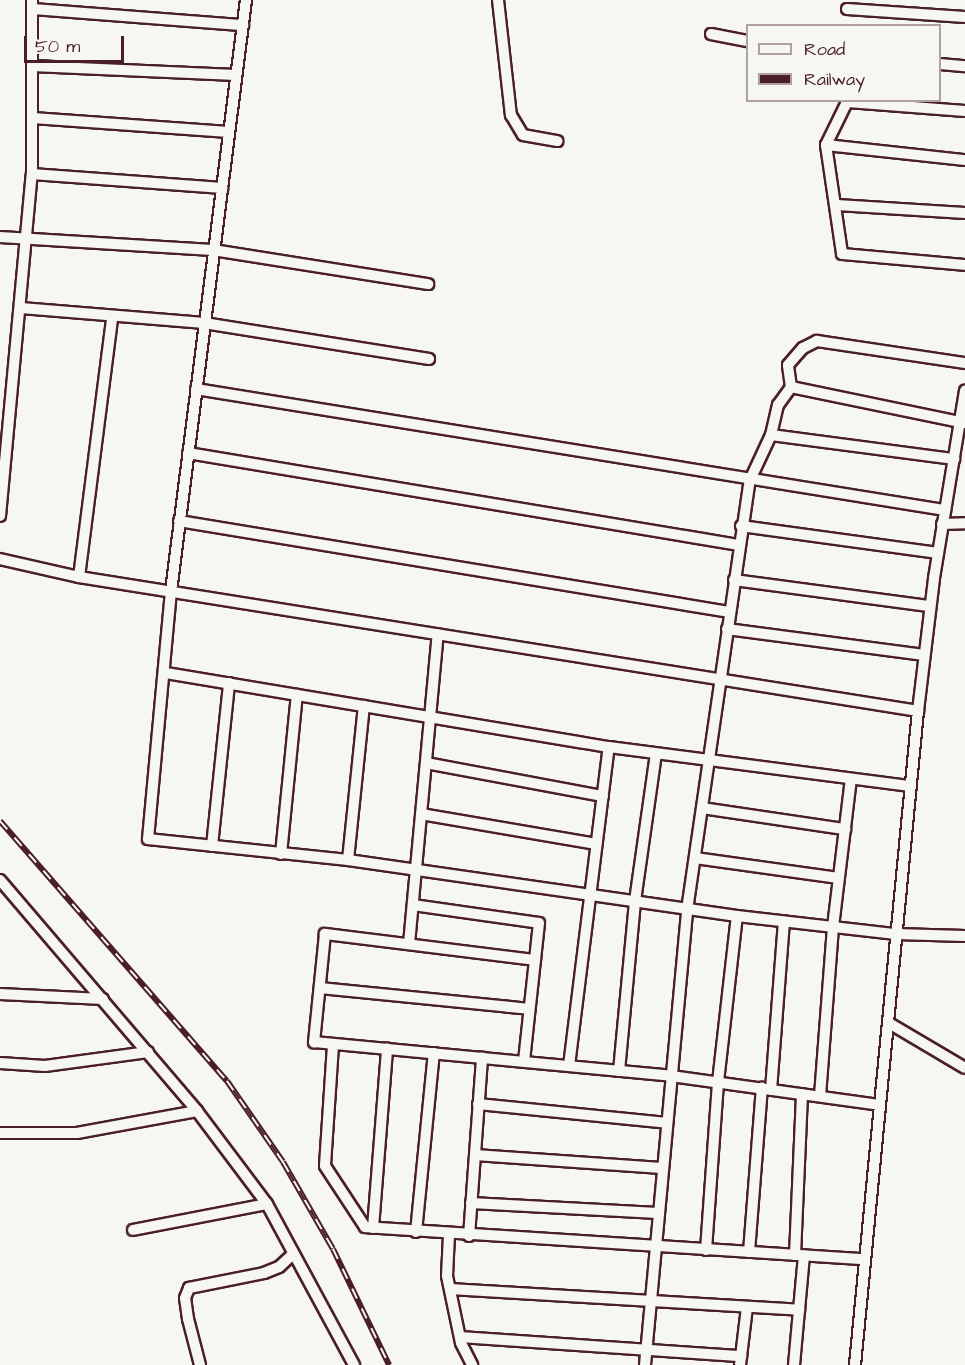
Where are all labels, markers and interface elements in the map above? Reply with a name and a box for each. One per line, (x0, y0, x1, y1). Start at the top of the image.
scale bar (27, 24, 128, 62)
legend (746, 24, 941, 102)
text: 50 m (35, 34, 80, 59)
text: Road (804, 37, 845, 62)
text: Railway (804, 67, 865, 92)

